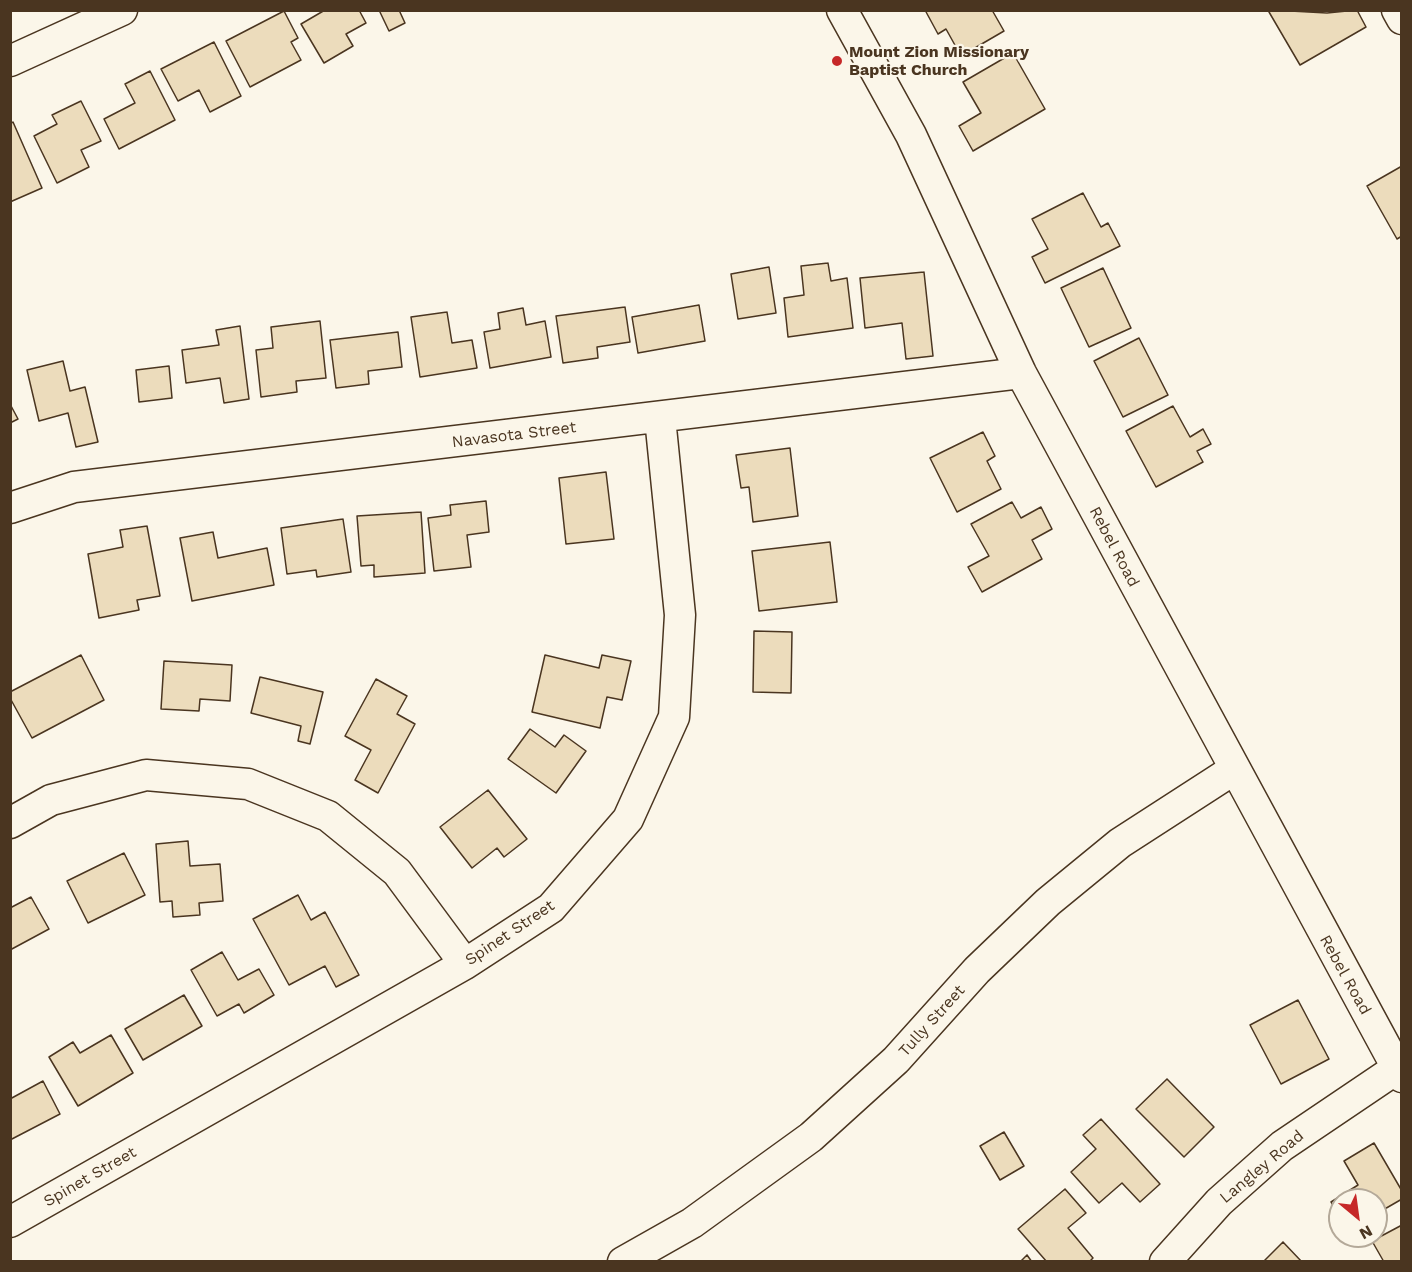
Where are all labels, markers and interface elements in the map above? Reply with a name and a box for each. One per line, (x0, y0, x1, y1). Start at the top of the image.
place label: Mount Zion Missionary Baptist Church (849, 42, 1029, 80)
marker: Mount Zion Missionary Baptist Church (830, 54, 844, 68)
street label: Navasota Street (451, 418, 577, 452)
street label: Rebel Road (1085, 504, 1143, 590)
street label: Spinet Street (462, 896, 558, 970)
street label: Rebel Road (1315, 932, 1375, 1018)
street label: Tully Street (895, 981, 969, 1061)
street label: Langley Road (1216, 1126, 1308, 1208)
street label: Spinet Street (40, 1143, 140, 1211)
north arrow (1328, 1188, 1388, 1248)
text: N (1356, 1221, 1376, 1244)

